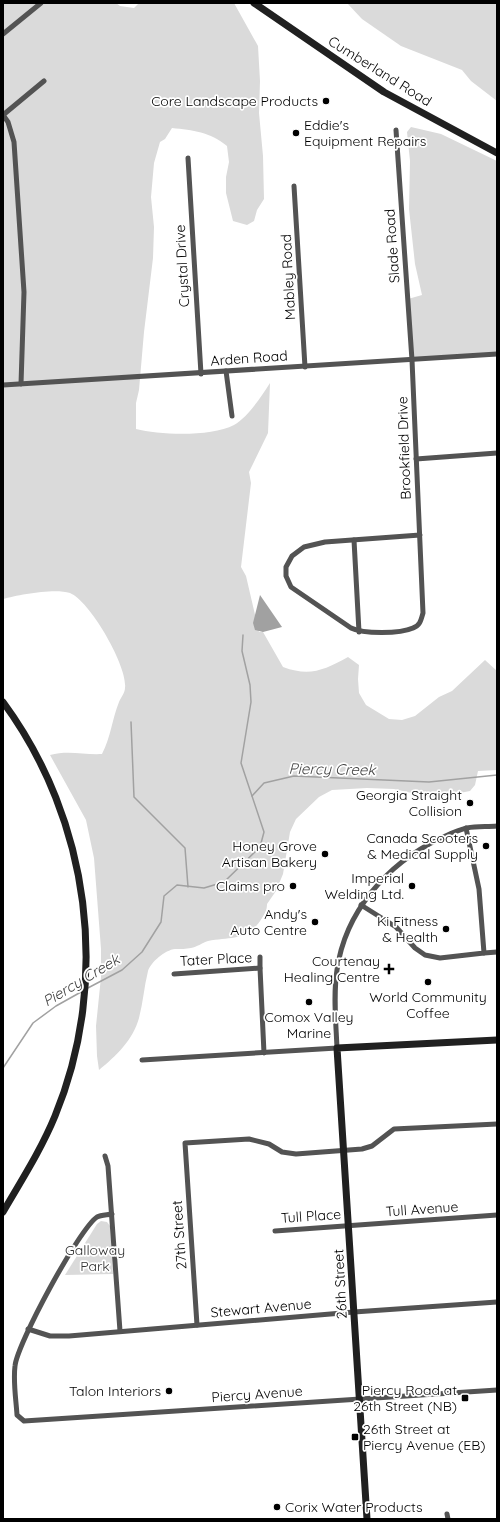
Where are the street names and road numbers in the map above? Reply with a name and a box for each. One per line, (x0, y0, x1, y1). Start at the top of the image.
street label: Cumberland Road (325, 32, 435, 110)
street label: Slade Road (380, 208, 404, 284)
street label: Crystal Drive (171, 224, 193, 308)
street label: Mabley Road (277, 234, 299, 320)
street label: Arden Road (210, 346, 288, 370)
street label: Brookfield Drive (393, 396, 415, 500)
street label: Tater Place (179, 948, 253, 970)
street label: Tull Avenue (385, 1197, 459, 1221)
street label: 27th Street (168, 1199, 190, 1270)
street label: Tull Place (280, 1205, 342, 1227)
street label: 26th Street (329, 1248, 351, 1319)
street label: Stewart Avenue (210, 1295, 312, 1321)
street label: Piercy Avenue (211, 1382, 303, 1406)

